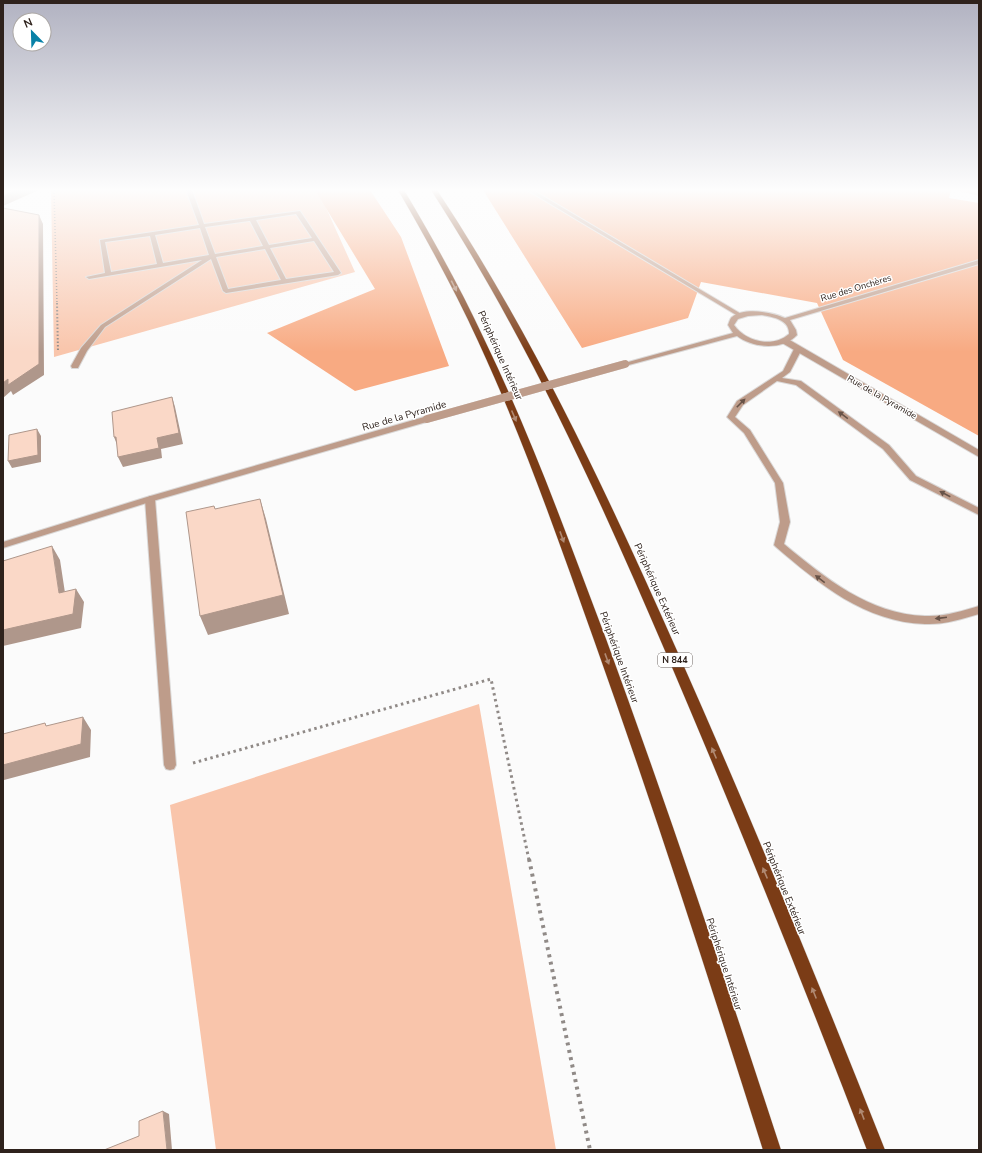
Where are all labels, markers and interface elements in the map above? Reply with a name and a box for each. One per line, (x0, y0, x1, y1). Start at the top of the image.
north arrow (12, 12, 52, 52)
text: N (22, 15, 35, 32)
street label: Rue des Onchères (819, 272, 893, 304)
one-way arrow (451, 280, 457, 291)
street label: Périphérique Intérieur (474, 308, 526, 403)
street label: Rue de la Pyramide (845, 372, 919, 422)
street label: Rue de la Pyramide (360, 397, 448, 435)
one-way arrow (737, 399, 746, 408)
one-way arrow (511, 411, 517, 422)
one-way arrow (837, 411, 848, 419)
one-way arrow (939, 491, 950, 497)
one-way arrow (560, 531, 566, 543)
street label: Périphérique Extérieur (630, 541, 684, 638)
one-way arrow (815, 575, 826, 584)
street label: Périphérique Intérieur (596, 609, 642, 706)
one-way arrow (935, 615, 947, 621)
one-way arrow (605, 653, 611, 665)
road number: N 844 (658, 653, 692, 667)
one-way arrow (711, 746, 717, 758)
street label: Périphérique Extérieur (759, 840, 809, 938)
one-way arrow (761, 866, 767, 878)
street label: Périphérique Intérieur (702, 916, 746, 1013)
one-way arrow (810, 987, 816, 999)
one-way arrow (859, 1107, 865, 1119)

